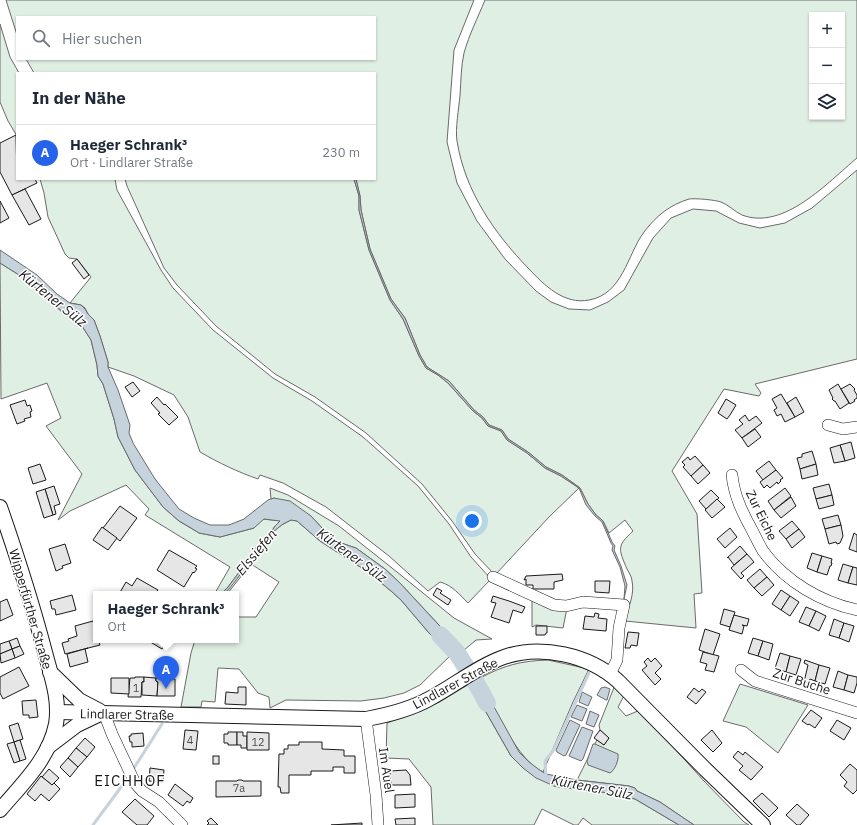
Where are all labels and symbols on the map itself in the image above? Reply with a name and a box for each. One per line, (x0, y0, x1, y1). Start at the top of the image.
water label: Kürtener Sülz (15, 265, 91, 331)
street label: Zur Eiche (742, 487, 781, 543)
your location (462, 511, 482, 531)
water label: Kürtener Sülz (313, 524, 391, 587)
water label: Elssiefen (231, 525, 281, 579)
street label: Wipperfürther Straße (5, 547, 56, 671)
street label: Lindlarer Straße (410, 654, 501, 713)
pin: A (153, 656, 179, 689)
street label: Zur Buche (771, 664, 833, 699)
house number: 1 (133, 681, 140, 695)
street label: Lindlarer Straße (80, 705, 174, 724)
house number: 4 (187, 733, 194, 747)
house number: 12 (251, 735, 265, 749)
street label: Im Auel (375, 746, 398, 794)
water label: Kürtener Sülz (550, 770, 635, 804)
district label: EICHHOF (94, 771, 166, 790)
house number: 7a (233, 781, 245, 795)

